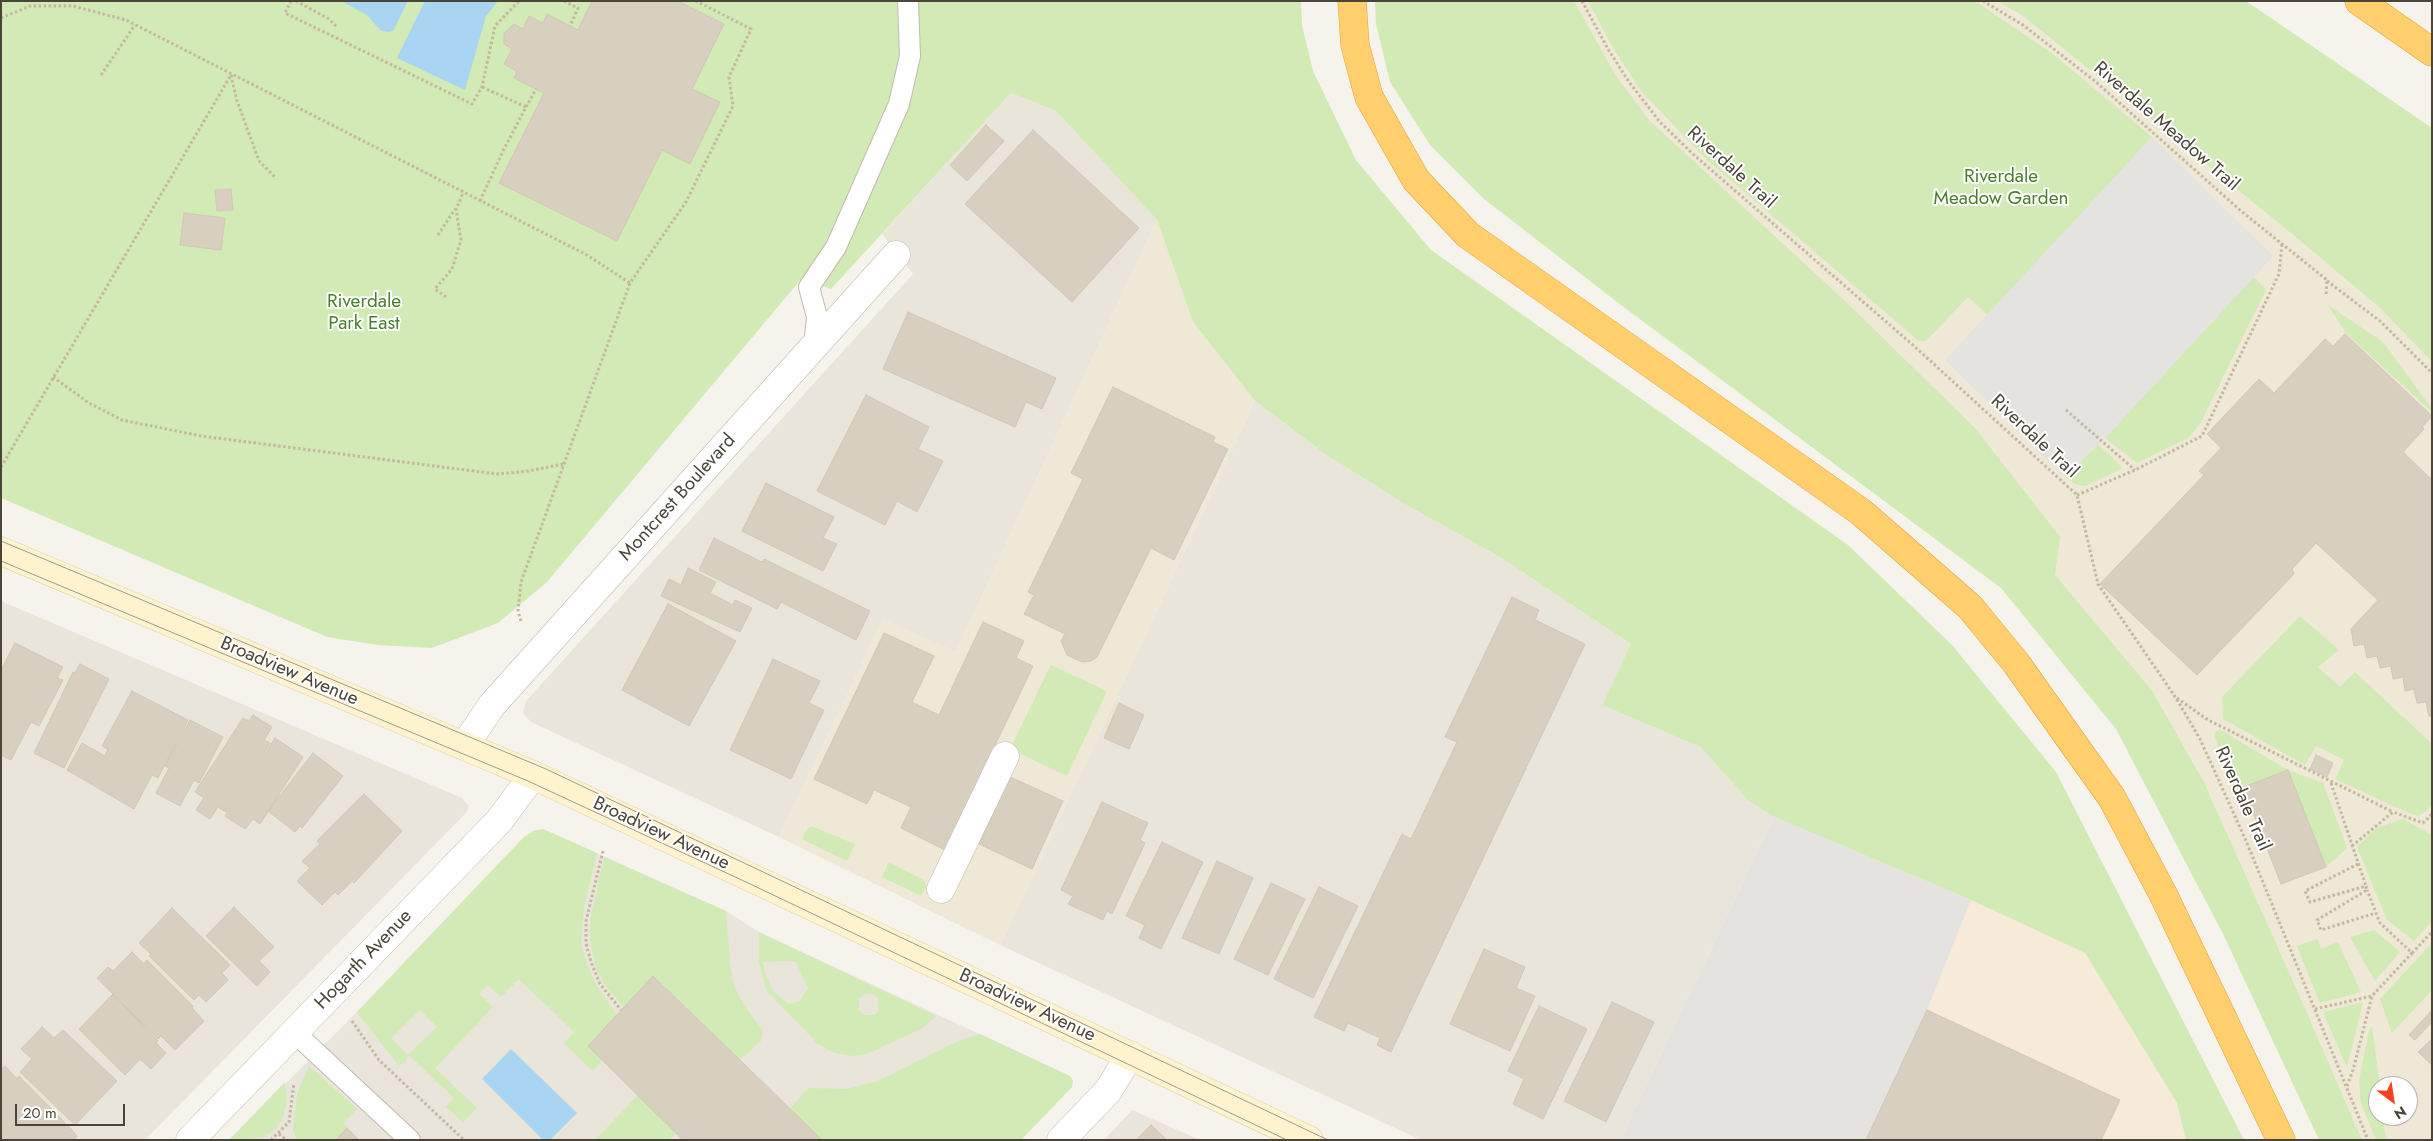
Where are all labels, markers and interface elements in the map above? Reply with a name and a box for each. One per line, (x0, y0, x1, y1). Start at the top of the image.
street label: Riverdale Meadow Trail (2088, 57, 2244, 197)
street label: Riverdale Trail (1682, 122, 1780, 214)
park label: Riverdale Meadow Garden (1934, 166, 2068, 210)
park label: Riverdale Park East (327, 291, 401, 335)
street label: Riverdale Trail (1985, 390, 2083, 484)
street label: Montcrest Boulevard (615, 430, 741, 566)
street label: Broadview Avenue (217, 633, 361, 711)
street label: Riverdale Trail (2209, 743, 2275, 855)
street label: Broadview Avenue (589, 792, 733, 876)
street label: Hogarth Avenue (311, 905, 417, 1015)
street label: Broadview Avenue (955, 964, 1099, 1048)
north arrow (2368, 1076, 2418, 1126)
scale bar (18, 1094, 128, 1126)
text: 20 m (23, 1102, 57, 1124)
text: N (2390, 1102, 2410, 1124)

